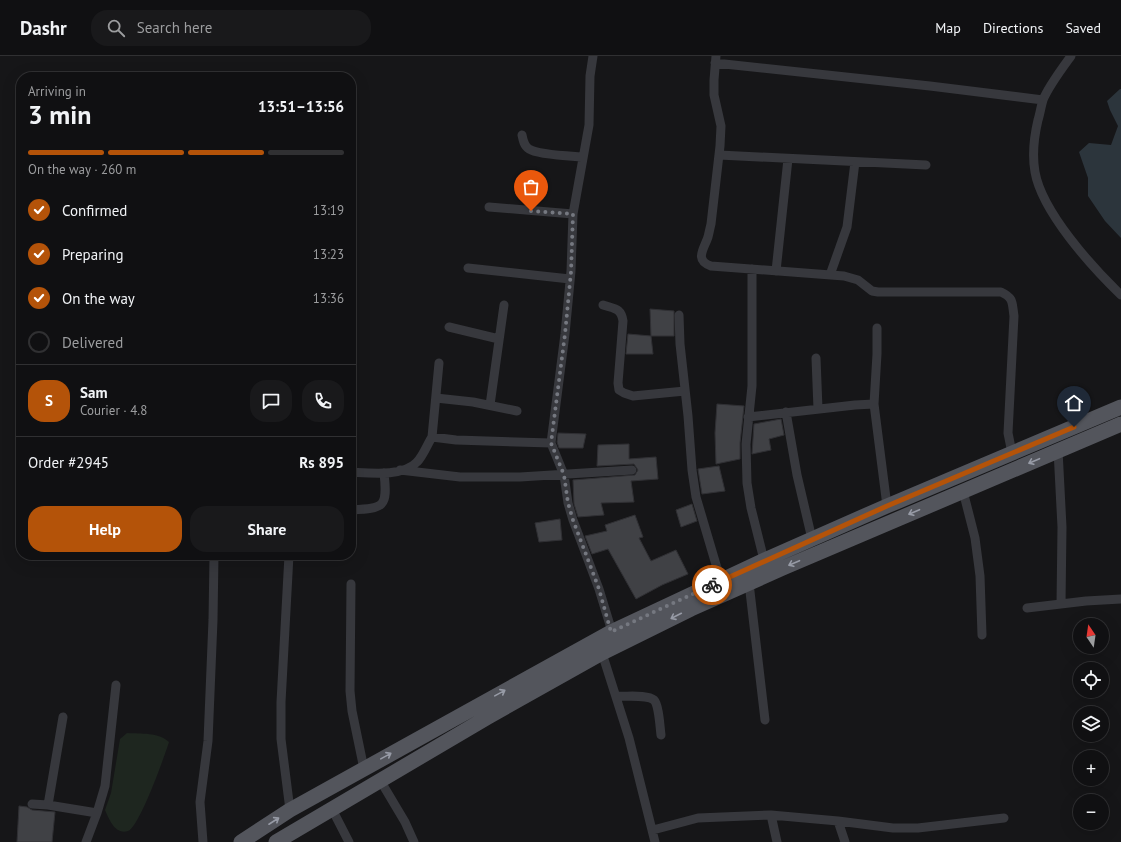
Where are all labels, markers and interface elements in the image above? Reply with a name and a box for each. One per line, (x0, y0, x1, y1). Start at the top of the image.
search box (91, 10, 371, 46)
text: Dashr (20, 16, 67, 40)
icon: search (105, 17, 127, 39)
text: Search here (137, 18, 212, 37)
text: Map (935, 19, 961, 37)
text: Directions (983, 19, 1043, 37)
text: Saved (1065, 19, 1101, 37)
text: Arriving in (28, 83, 86, 100)
text: 13:51–13:56 (258, 97, 344, 116)
text: 3 min (28, 98, 91, 131)
text: On the way · 260 m (28, 161, 136, 178)
pin (514, 170, 548, 211)
icon: bag (520, 176, 542, 198)
icon: check (28, 199, 50, 221)
text: Confirmed (62, 201, 127, 220)
text: 13:19 (313, 202, 344, 219)
icon: check (28, 243, 50, 265)
text: Preparing (62, 245, 124, 264)
text: 13:23 (313, 246, 344, 263)
icon: check (28, 287, 50, 309)
text: On the way (62, 289, 135, 308)
text: 13:36 (313, 290, 344, 307)
text: Delivered (62, 333, 123, 352)
button: chat (250, 380, 292, 422)
button: phone (302, 380, 344, 422)
text: Sam (80, 383, 107, 402)
pin (1057, 386, 1091, 427)
text: S (45, 391, 53, 410)
icon: home (1063, 392, 1085, 414)
text: Courier · 4.8 (80, 402, 147, 419)
text: Order #2945 (28, 453, 109, 472)
text: Rs 895 (299, 453, 344, 472)
one-way arrow (1028, 458, 1040, 465)
button: Help (28, 506, 182, 552)
button: Share (190, 506, 344, 552)
one-way arrow (909, 509, 921, 517)
one-way arrow (789, 560, 801, 567)
courier (692, 565, 732, 605)
icon: bike (701, 574, 723, 596)
one-way arrow (670, 613, 682, 620)
north arrow (1073, 618, 1109, 654)
map controls (1073, 618, 1109, 830)
button: locate (1073, 662, 1109, 698)
one-way arrow (494, 688, 506, 696)
button: layers (1073, 706, 1109, 742)
button: + (1073, 750, 1109, 786)
one-way arrow (380, 752, 392, 760)
button: − (1073, 794, 1109, 830)
one-way arrow (268, 816, 279, 825)

